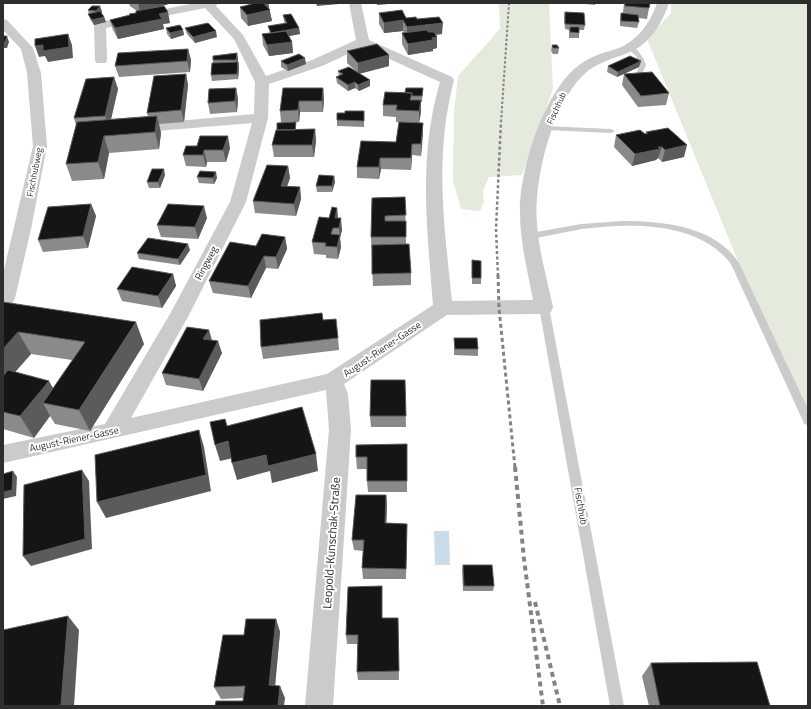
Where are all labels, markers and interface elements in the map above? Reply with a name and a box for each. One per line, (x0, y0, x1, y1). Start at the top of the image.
street label: Fischhub (543, 90, 569, 126)
street label: Fischhubweg (23, 146, 45, 198)
street label: Ringweg (191, 243, 221, 283)
street label: August-Riener-Gasse (340, 317, 424, 381)
street label: August-Riener-Gasse (28, 422, 120, 456)
street label: Leopold-Kunschak-Straße (317, 477, 345, 609)
street label: Fischhub (570, 486, 592, 526)

